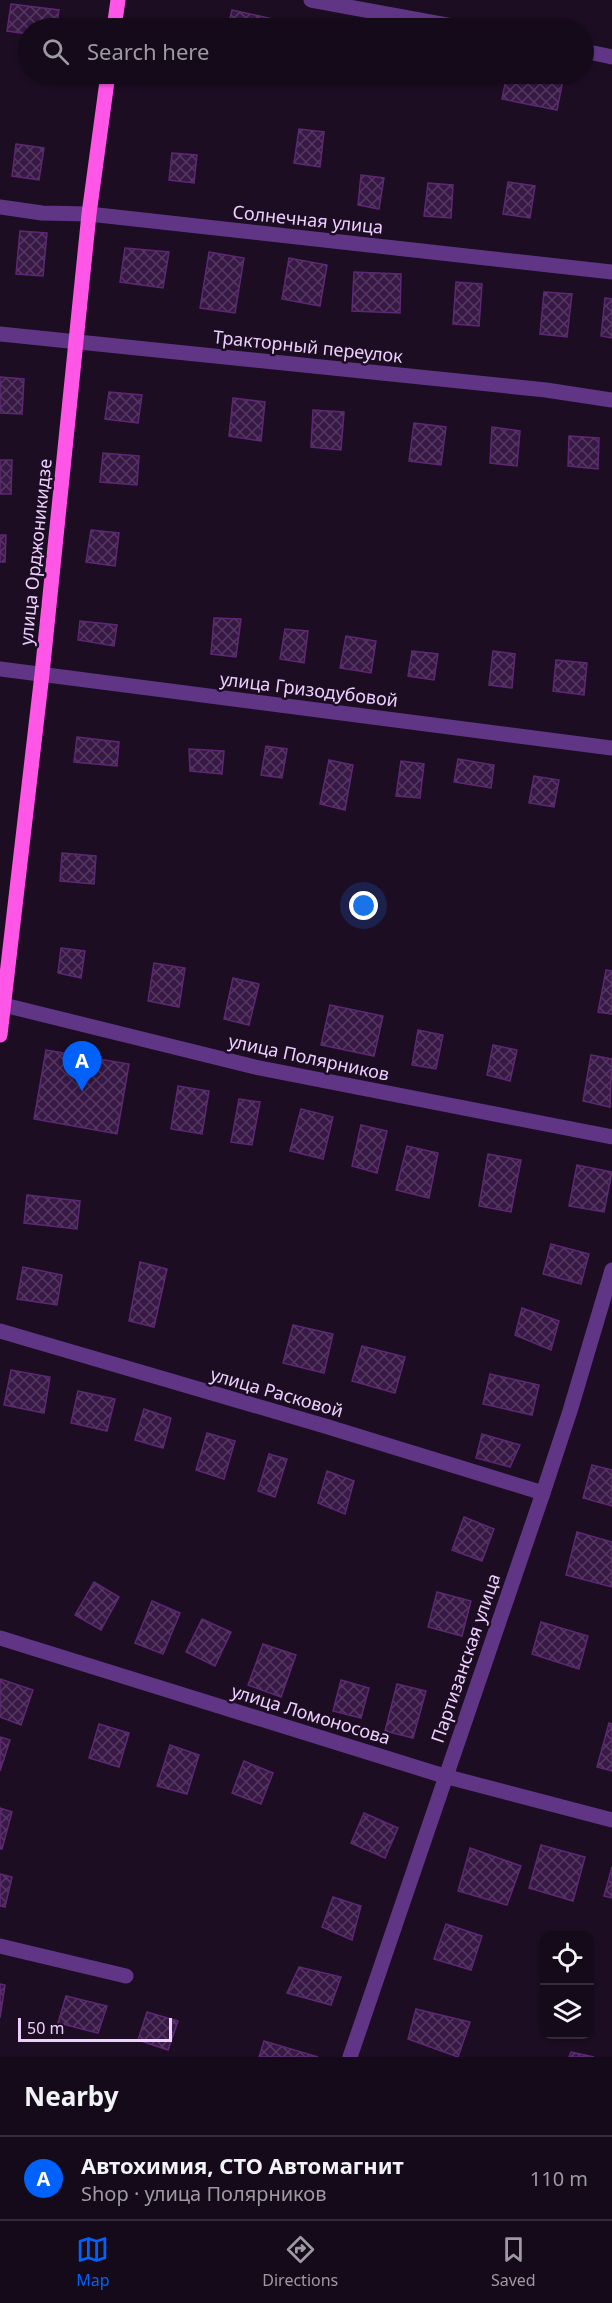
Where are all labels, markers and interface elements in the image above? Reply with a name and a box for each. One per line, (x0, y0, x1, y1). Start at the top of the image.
search box (18, 18, 594, 84)
icon: search (39, 35, 72, 68)
text: Search here (87, 36, 209, 66)
street label: Солнечная улица (231, 199, 385, 239)
street label: Тракторный переулок (212, 324, 404, 368)
street label: улица Орджоникидзе (13, 457, 57, 647)
street label: улица Гризодубовой (219, 666, 399, 712)
your location (349, 891, 378, 920)
street label: улица Полярников (226, 1028, 392, 1086)
pin: A (62, 1042, 101, 1091)
street label: улица Расковой (208, 1362, 346, 1422)
street label: Партизанская улица (425, 1570, 505, 1746)
street label: улица Ломоносова (229, 1678, 393, 1750)
map controls (540, 1931, 594, 2039)
button: locate (540, 1931, 594, 1985)
button: layers (540, 1985, 594, 2039)
scale bar (18, 2015, 172, 2042)
text: 50 m (27, 2017, 64, 2039)
text: Nearby (24, 2078, 119, 2114)
text: Автохимия, СТО Автомагнит (81, 2150, 404, 2180)
text: A (37, 2165, 50, 2192)
text: 110 m (530, 2165, 588, 2192)
text: Shop · улица Полярников (81, 2180, 326, 2207)
tab: Map (76, 2233, 110, 2291)
tab: Directions (262, 2233, 338, 2291)
tab: Saved (491, 2233, 536, 2291)

